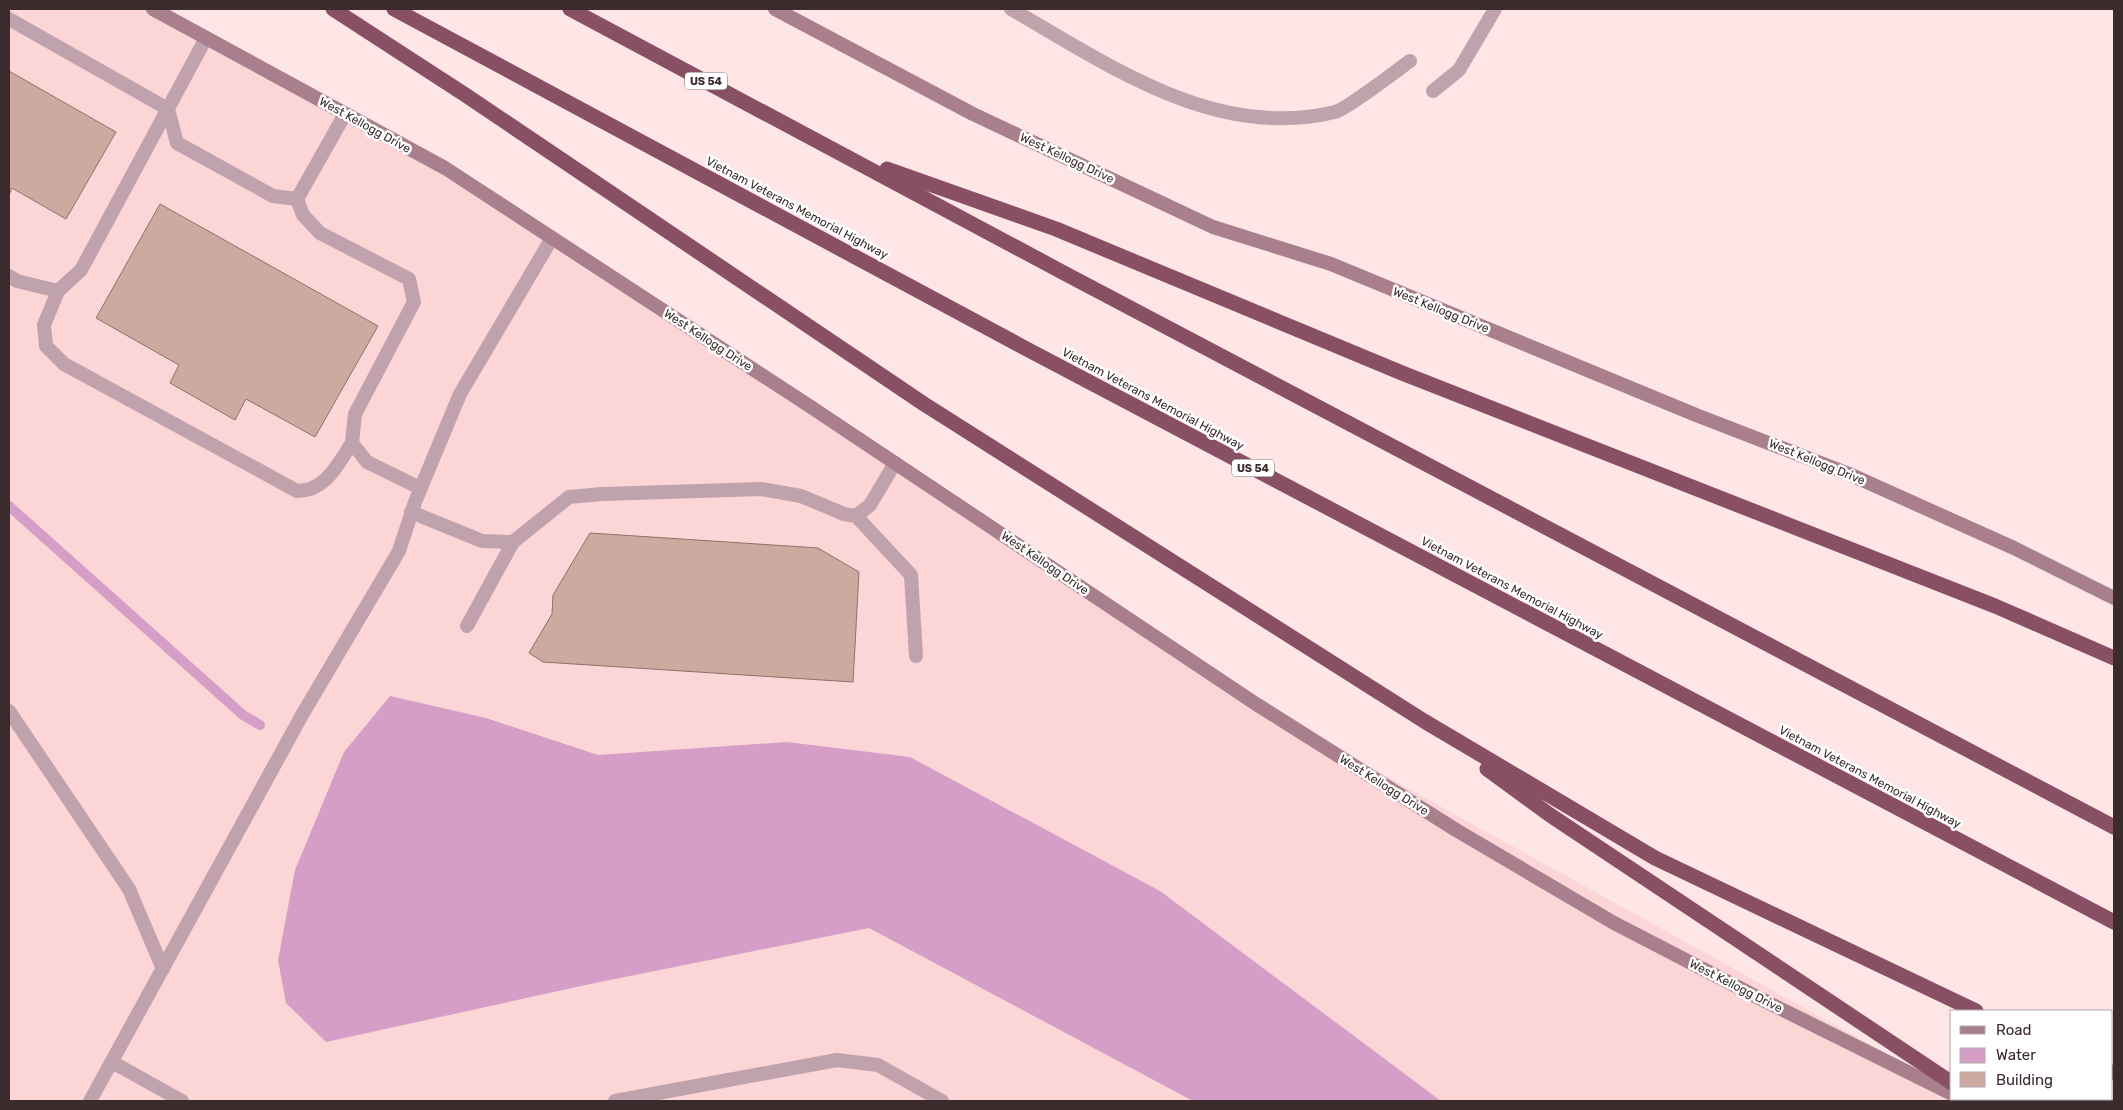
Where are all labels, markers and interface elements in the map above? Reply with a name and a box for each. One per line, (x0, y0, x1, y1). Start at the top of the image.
road number: US 54 (685, 72, 727, 90)
street label: West Kellogg Drive (317, 94, 413, 156)
street label: West Kellogg Drive (1018, 130, 1117, 186)
street label: Vietnam Veterans Memorial Highway (704, 154, 891, 262)
street label: West Kellogg Drive (1391, 284, 1491, 336)
street label: West Kellogg Drive (661, 306, 755, 374)
street label: Vietnam Veterans Memorial Highway (1060, 345, 1247, 453)
street label: West Kellogg Drive (1767, 436, 1867, 488)
road number: US 54 (1232, 459, 1274, 476)
street label: West Kellogg Drive (999, 529, 1092, 598)
street label: Vietnam Veterans Memorial Highway (1419, 534, 1606, 642)
street label: Vietnam Veterans Memorial Highway (1777, 723, 1964, 831)
street label: West Kellogg Drive (1337, 752, 1431, 818)
street label: West Kellogg Drive (1687, 957, 1785, 1016)
legend (1950, 1010, 2113, 1100)
text: Road (1996, 1021, 2032, 1039)
text: Water (1996, 1046, 2036, 1064)
text: Building (1996, 1071, 2053, 1089)

